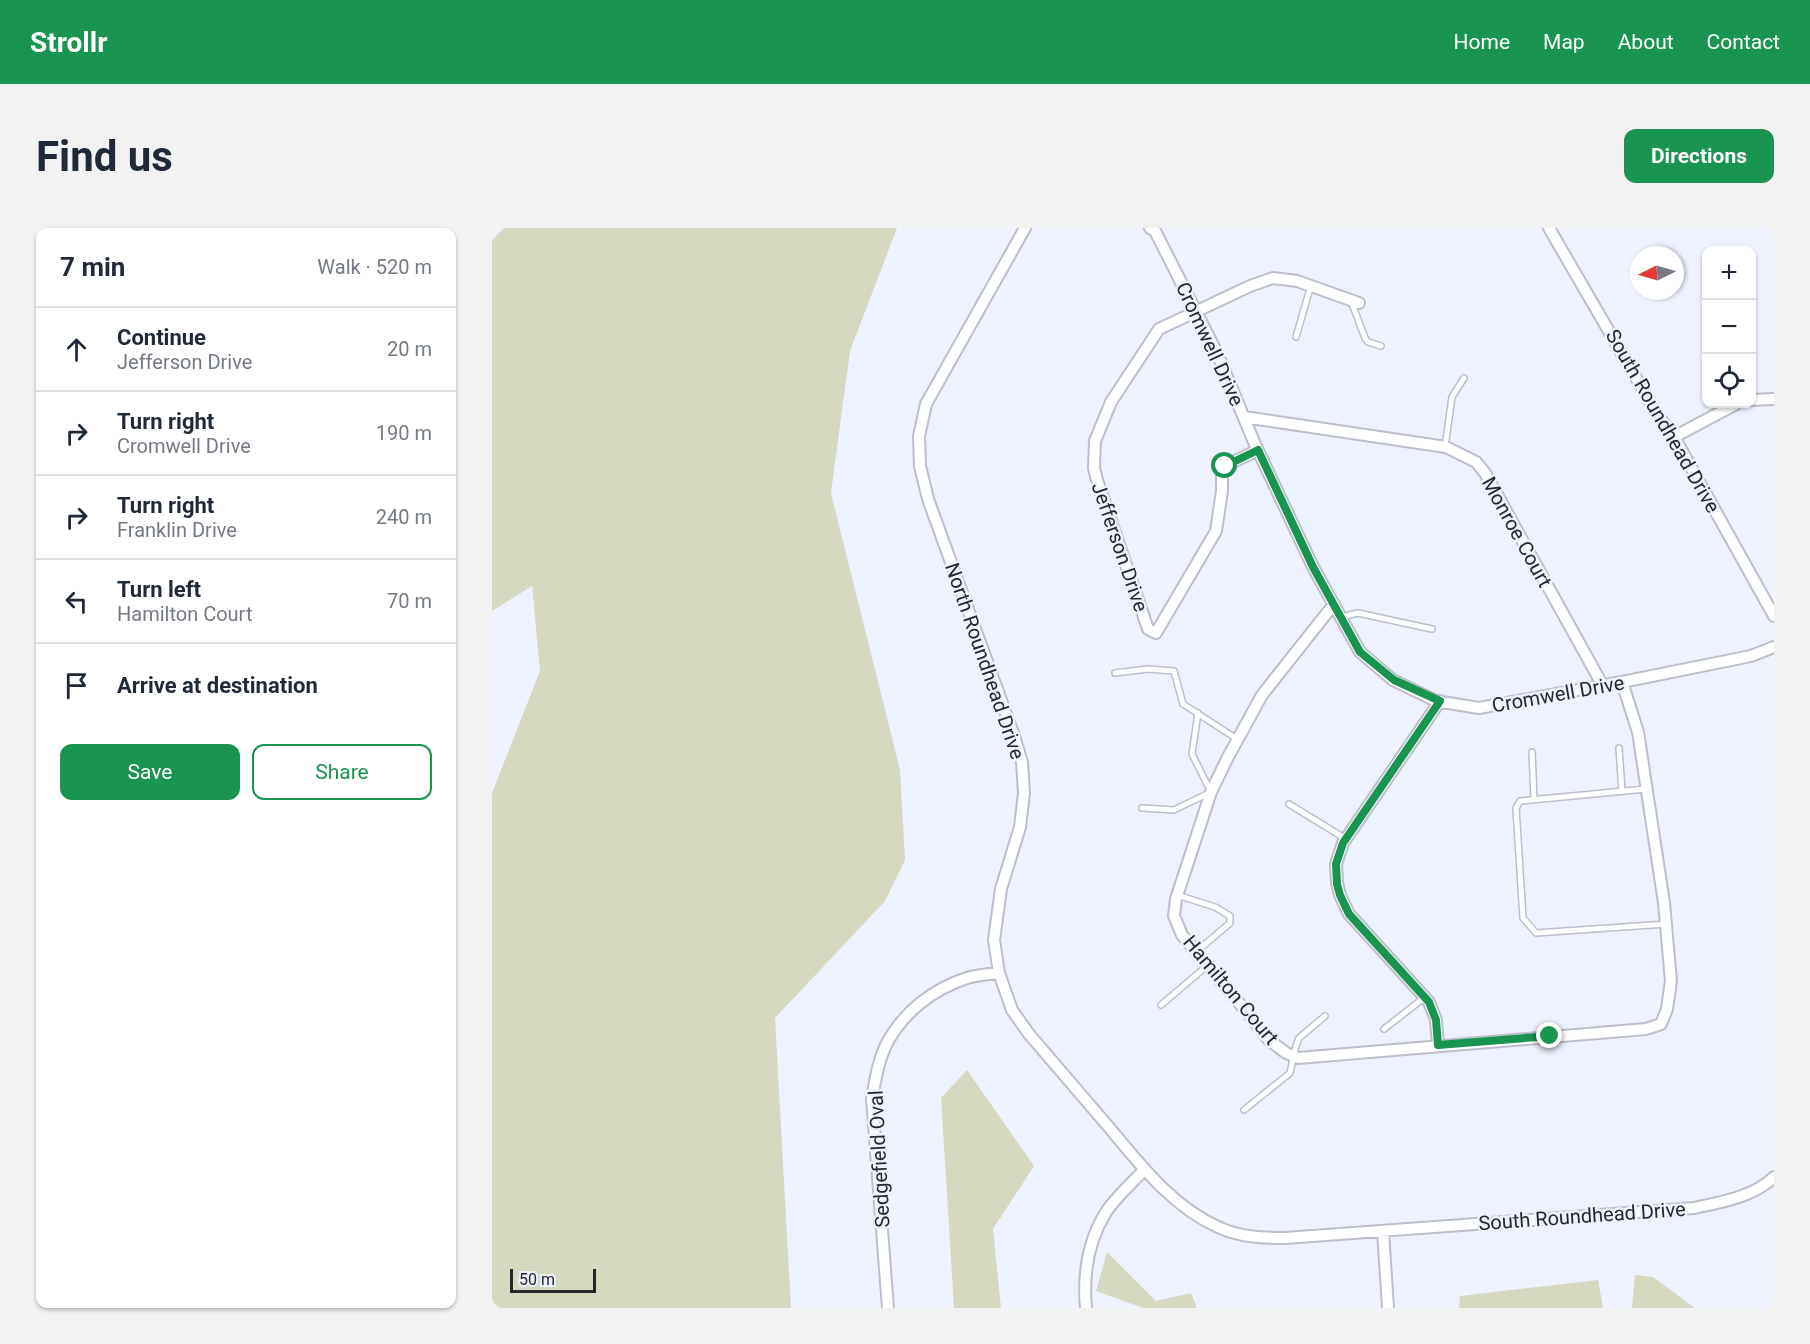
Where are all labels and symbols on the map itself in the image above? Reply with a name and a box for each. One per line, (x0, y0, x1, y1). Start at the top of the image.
north arrow (1630, 246, 1684, 300)
street label: Cromwell Drive (1171, 278, 1249, 410)
street label: South Roundhead Drive (1601, 325, 1725, 517)
route start (1211, 452, 1237, 478)
street label: Monroe Court (1477, 473, 1557, 591)
street label: Jefferson Drive (1087, 479, 1153, 615)
street label: North Roundhead Drive (940, 560, 1030, 762)
street label: Cromwell Drive (1490, 671, 1626, 717)
street label: Hamilton Court (1178, 930, 1284, 1050)
route end (1536, 1022, 1562, 1048)
street label: Sedgefield Oval (863, 1090, 895, 1228)
street label: South Roundhead Drive (1478, 1197, 1686, 1235)
scale bar (510, 1266, 596, 1294)

